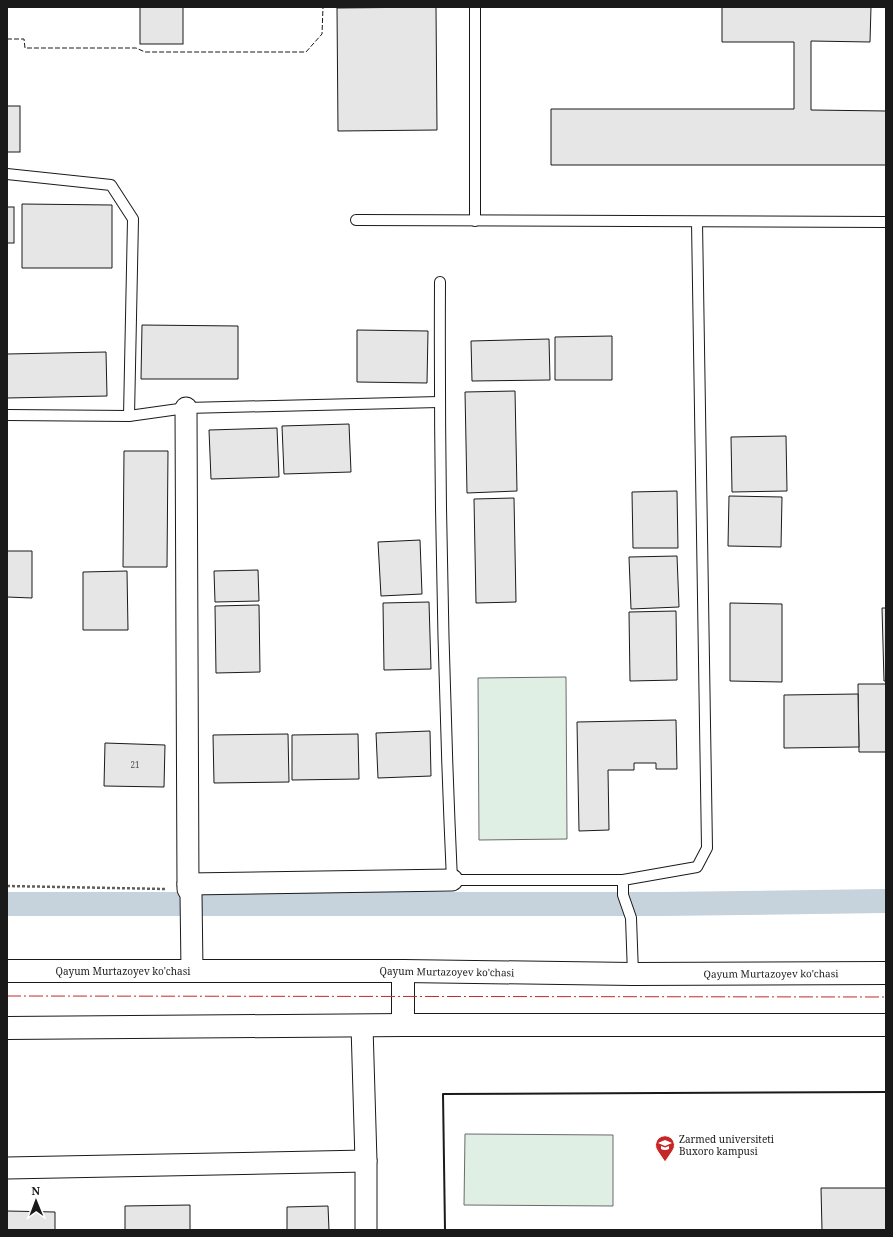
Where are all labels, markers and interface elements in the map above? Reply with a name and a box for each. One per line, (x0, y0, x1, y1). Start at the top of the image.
house number: 21 (131, 759, 139, 770)
street label: Qayum Murtazoyev ko'chasi (56, 964, 191, 978)
street label: Qayum Murtazoyev ko'chasi (380, 964, 515, 979)
street label: Qayum Murtazoyev ko'chasi (704, 966, 839, 981)
place label: Zarmed universiteti Buxoro kampusi (679, 1132, 775, 1158)
school or university icon: Zarmed universiteti Buxoro kampusi (654, 1134, 676, 1162)
north arrow (16, 1181, 56, 1221)
text: N (31, 1183, 41, 1198)

